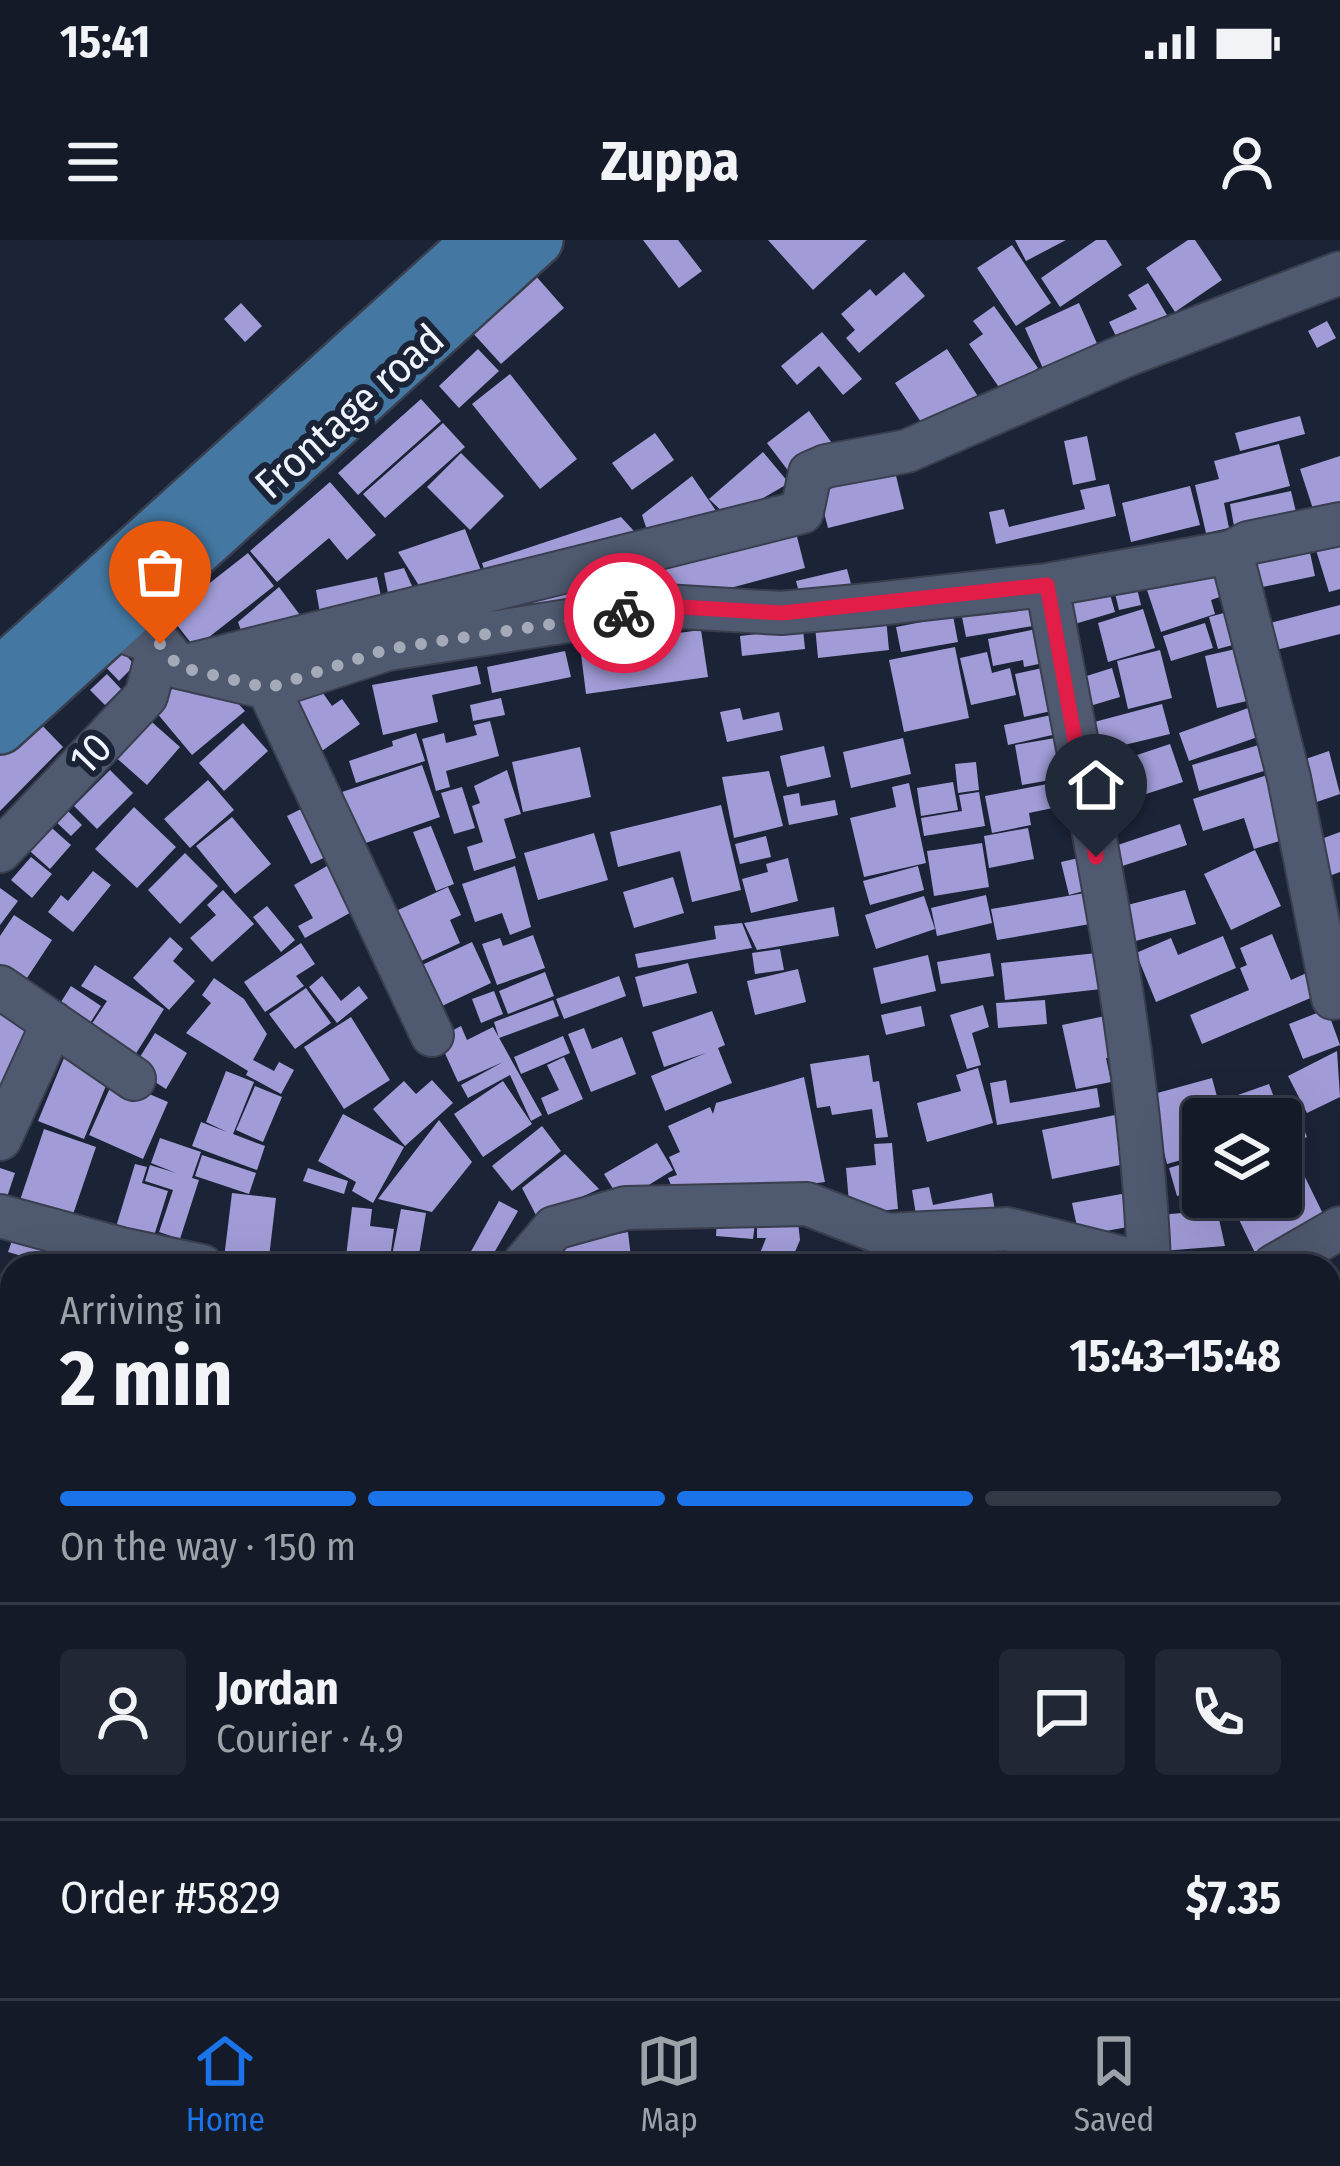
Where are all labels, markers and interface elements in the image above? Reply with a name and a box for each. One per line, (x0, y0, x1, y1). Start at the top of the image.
text: 15:41 (60, 15, 150, 69)
icon: menu (60, 129, 126, 195)
icon: person (1214, 129, 1280, 195)
text: Zuppa (601, 130, 739, 194)
street label: Frontage road (245, 314, 454, 509)
pin (109, 521, 211, 644)
icon: bag (127, 539, 193, 605)
courier (564, 553, 684, 673)
icon: bike (591, 580, 657, 646)
street label: 10 (59, 723, 122, 785)
pin (1045, 734, 1147, 857)
icon: home (1063, 752, 1129, 818)
map controls (1182, 1098, 1302, 1218)
button: layers (1182, 1098, 1302, 1218)
text: Arriving in (60, 1288, 223, 1334)
text: 15:43–15:48 (1070, 1329, 1281, 1383)
text: 2 min (60, 1332, 233, 1426)
text: On the way · 150 m (60, 1524, 356, 1570)
button: person (60, 1649, 186, 1775)
button: chat (999, 1649, 1125, 1775)
button: phone (1155, 1649, 1281, 1775)
text: Jordan (216, 1662, 339, 1716)
text: Courier · 4.9 (216, 1716, 404, 1762)
text: Order #5829 (60, 1871, 281, 1925)
text: $7.35 (1186, 1871, 1281, 1925)
tab: Home (186, 2028, 265, 2140)
tab: Map (636, 2028, 702, 2140)
tab: Saved (1074, 2028, 1154, 2140)

